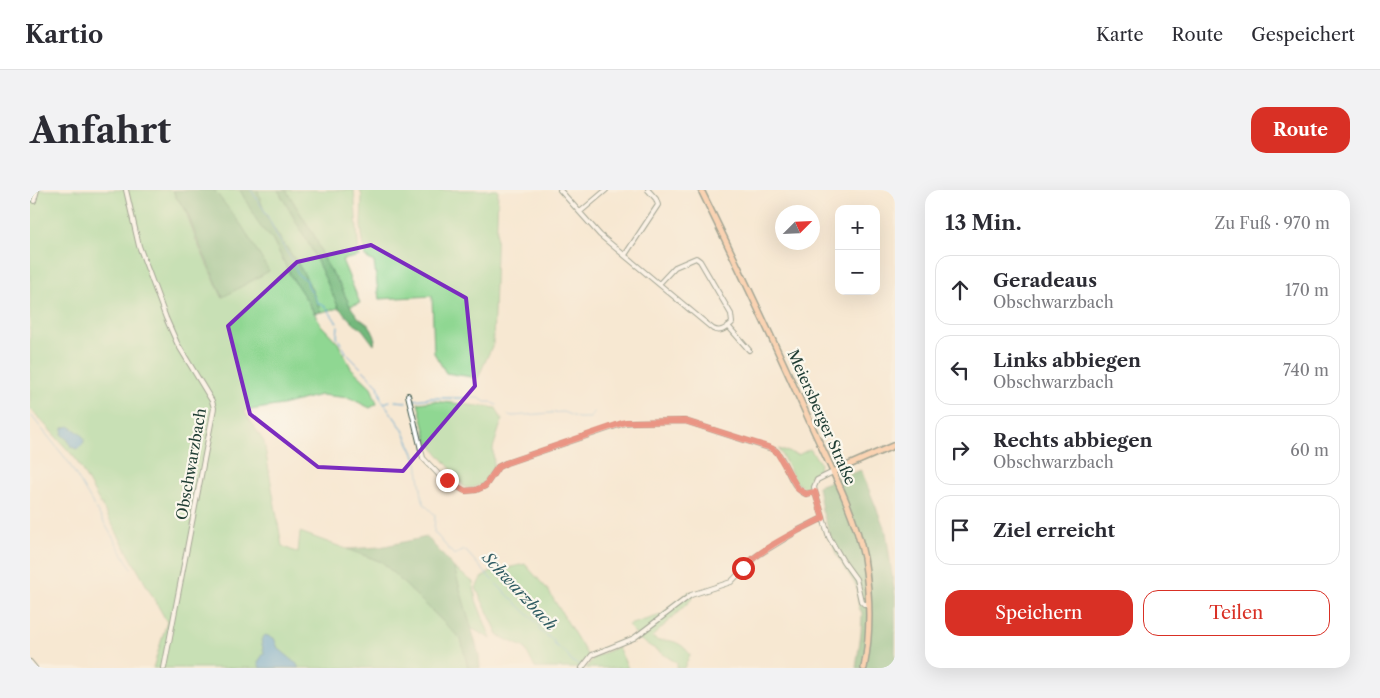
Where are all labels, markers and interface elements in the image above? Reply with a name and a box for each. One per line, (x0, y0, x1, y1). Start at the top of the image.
text: Kartio (25, 20, 103, 49)
text: Karte (1096, 24, 1144, 46)
text: Route (1172, 24, 1223, 46)
text: Gespeichert (1251, 24, 1355, 46)
button: Route (1251, 107, 1350, 153)
text: Anfahrt (30, 109, 171, 152)
north arrow (775, 205, 820, 250)
map controls (835, 205, 880, 295)
button: + (835, 205, 880, 250)
text: 13 Min. (945, 210, 1022, 235)
text: Zu Fuß · 970 m (1215, 213, 1330, 233)
button: − (835, 250, 880, 295)
text: Geradeaus (993, 269, 1097, 292)
icon: ahead (946, 276, 974, 304)
text: 170 m (1285, 280, 1329, 300)
text: Obschwarzbach (993, 292, 1114, 312)
street label: Meiersberger Straße (784, 346, 860, 488)
text: Links abbiegen (993, 349, 1141, 372)
icon: left (946, 356, 974, 384)
text: 740 m (1283, 360, 1329, 380)
text: Obschwarzbach (993, 372, 1114, 392)
street label: Obschwarzbach (172, 406, 210, 521)
text: Rechts abbiegen (993, 429, 1153, 452)
icon: right (946, 436, 974, 464)
text: 60 m (1290, 440, 1329, 460)
text: Obschwarzbach (993, 452, 1114, 472)
route end (436, 469, 459, 492)
icon: arrive (946, 516, 974, 544)
text: Ziel erreicht (993, 519, 1115, 542)
water label: Schwarzbach (478, 547, 561, 634)
route start (732, 557, 755, 580)
button: Speichern (945, 590, 1133, 636)
button: Teilen (1143, 590, 1330, 636)

